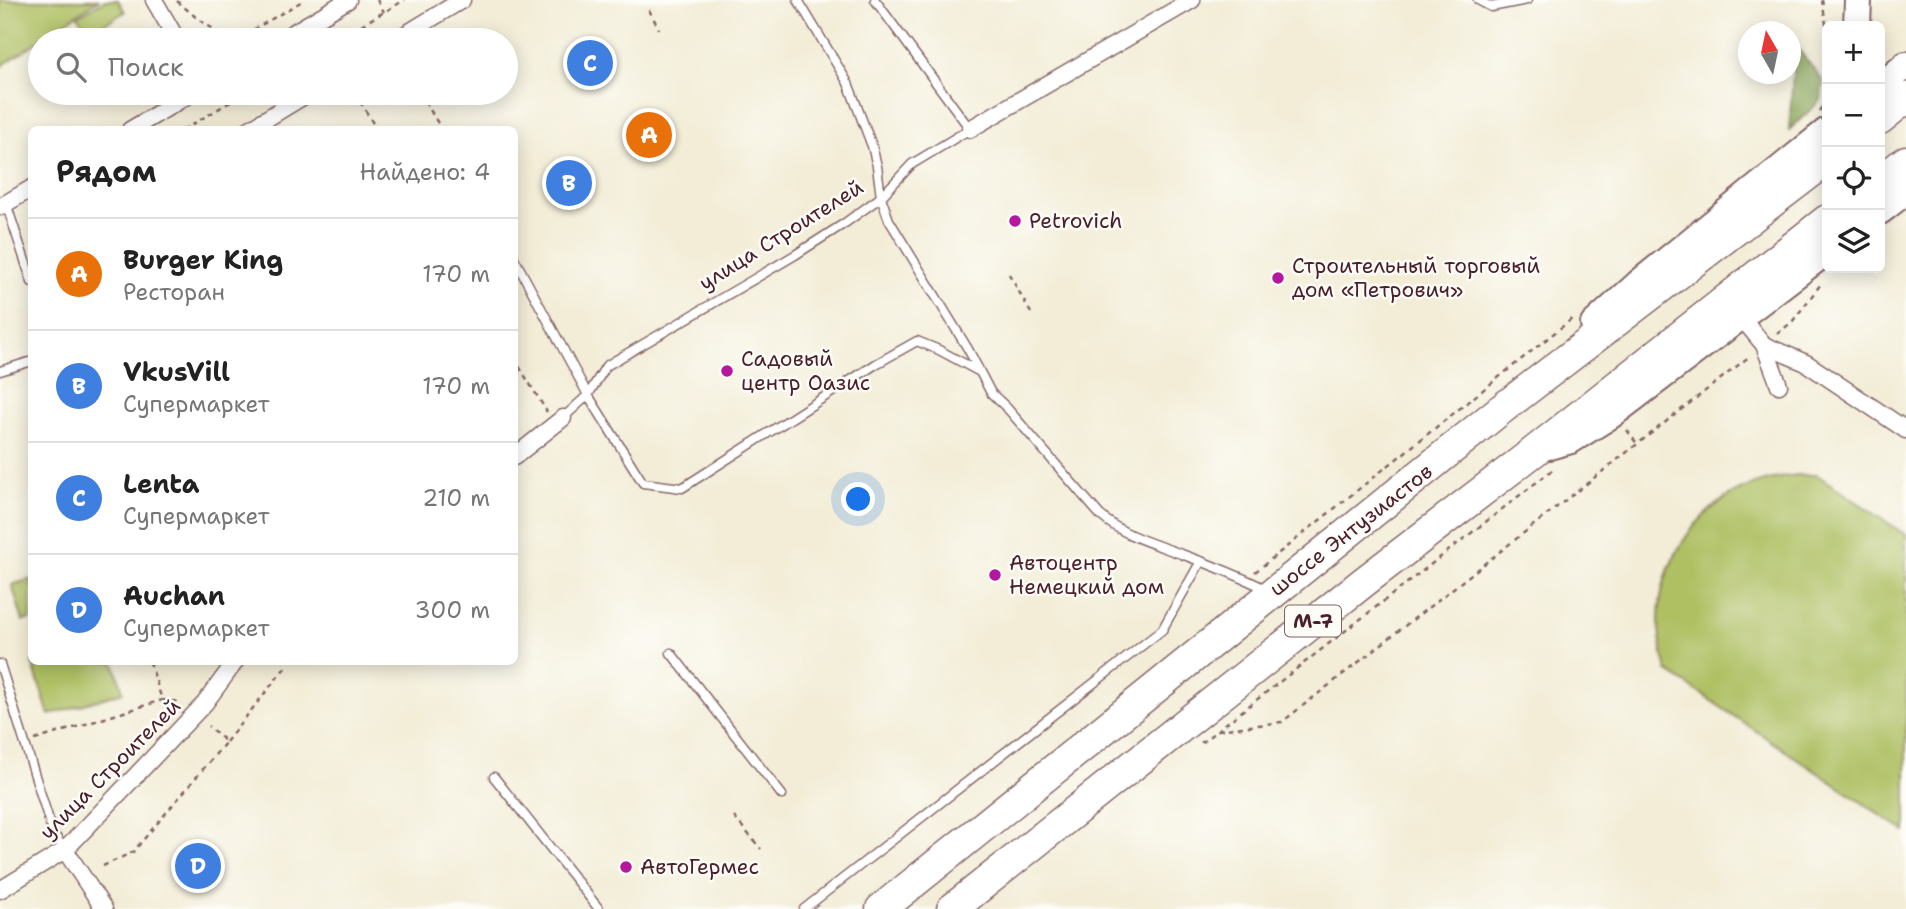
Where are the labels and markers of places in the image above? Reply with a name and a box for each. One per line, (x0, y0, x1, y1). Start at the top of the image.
pin: C (567, 37, 613, 89)
pin: A (626, 109, 672, 161)
pin: B (546, 157, 592, 209)
place label: Petrovich (1029, 207, 1122, 235)
marker: Petrovich (1007, 213, 1023, 229)
place label: Строительный торговый дом «Петрович» (1292, 252, 1541, 304)
marker: Строительный торговый дом «Петрович» (1270, 270, 1286, 286)
place label: Садовый центр Оазис (741, 345, 870, 397)
marker: Садовый центр Оазис (719, 363, 735, 379)
place label: Автоцентр Немецкий дом (1009, 549, 1164, 601)
marker: Автоцентр Немецкий дом (987, 567, 1003, 583)
pin: D (175, 840, 221, 892)
place label: АвтоГермес (640, 853, 759, 881)
marker: АвтоГермес (618, 859, 634, 875)

